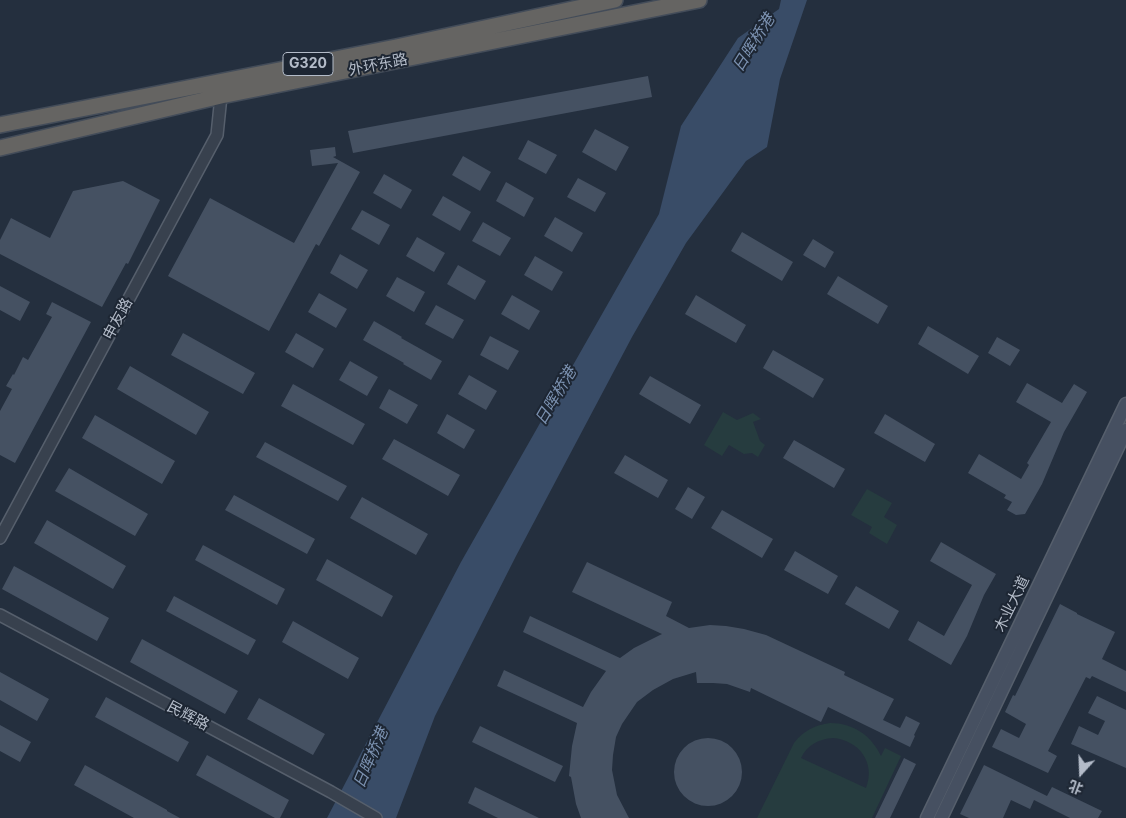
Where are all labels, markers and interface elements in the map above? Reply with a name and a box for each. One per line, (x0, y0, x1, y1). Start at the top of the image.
water label: 日晖桥港 (729, 11, 779, 75)
street label: 外环东路 (347, 50, 409, 80)
road number: G320 (283, 52, 333, 76)
street label: 申友路 (99, 295, 137, 343)
water label: 日晖桥港 (531, 364, 581, 428)
street label: 木业大道 (991, 573, 1033, 635)
street label: 民辉路 (164, 697, 212, 735)
water label: 日晖桥港 (350, 725, 392, 791)
north arrow (1056, 748, 1106, 798)
text: 北 (1066, 777, 1085, 798)

